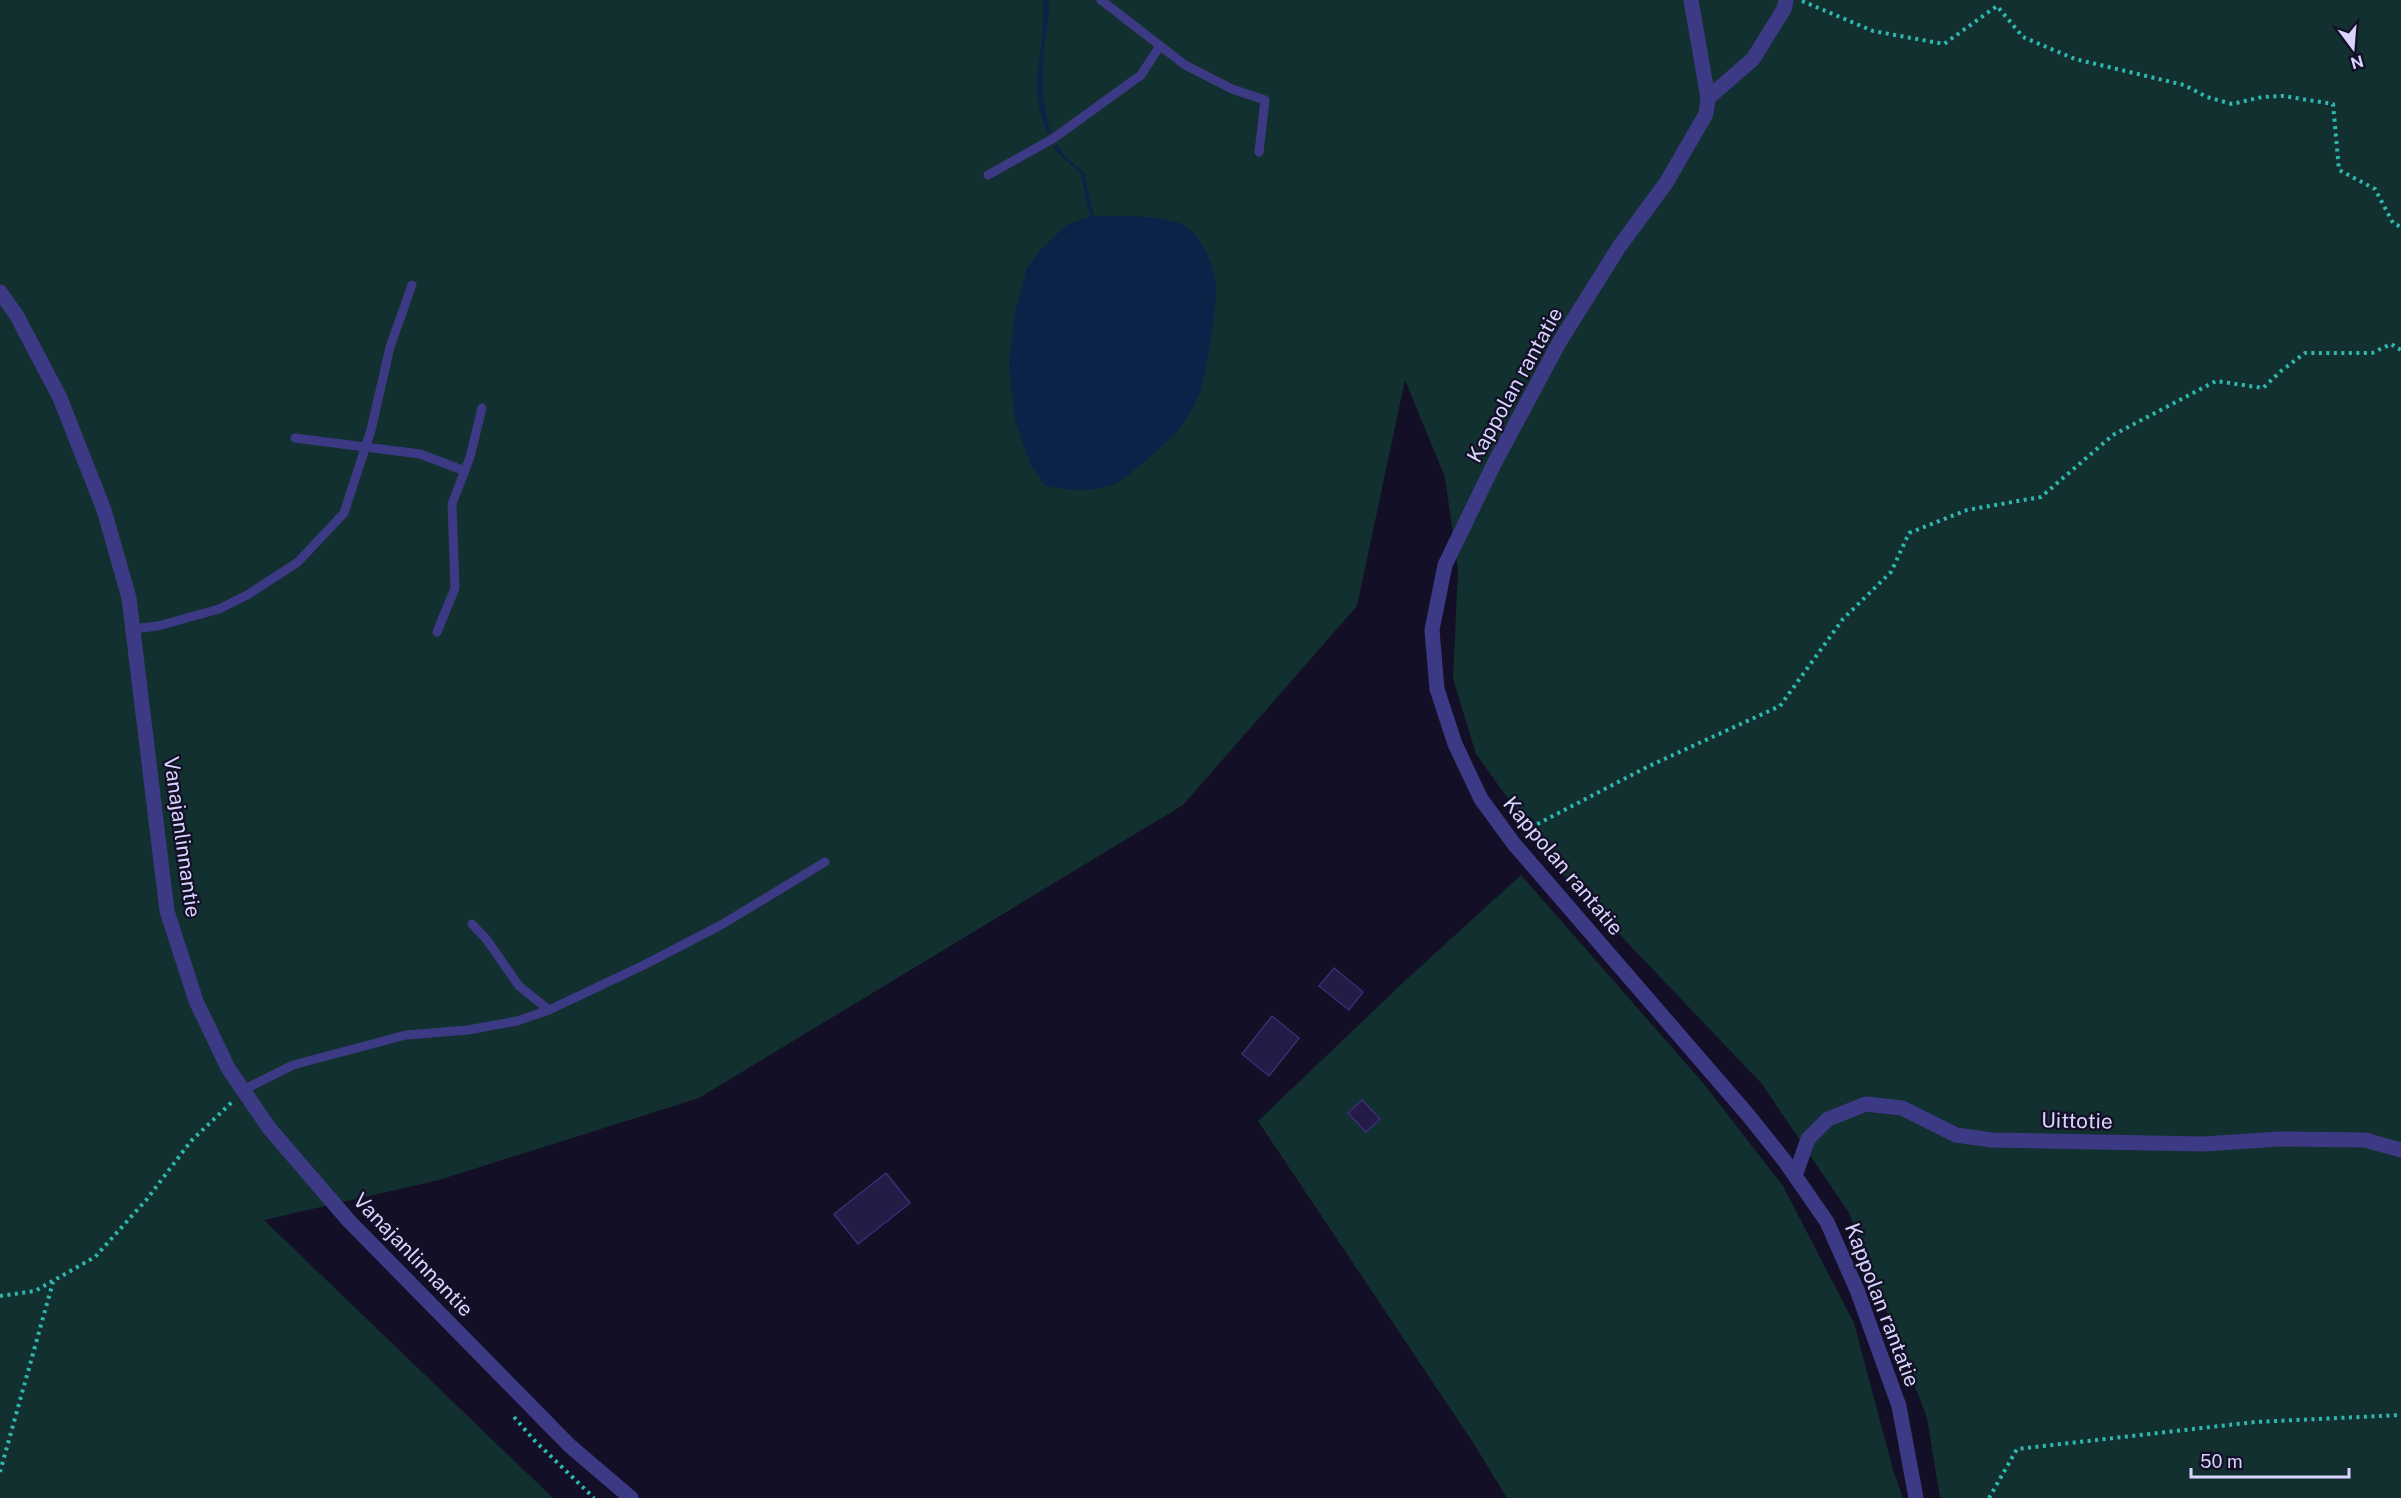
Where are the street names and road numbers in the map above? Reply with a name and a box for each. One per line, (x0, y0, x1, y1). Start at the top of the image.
street label: Kappolan rantatie (1462, 303, 1568, 467)
street label: Vanajanlinnantie (159, 755, 206, 919)
street label: Kappolan rantatie (1498, 791, 1629, 940)
street label: Uittotie (2041, 1107, 2113, 1134)
street label: Vanajanlinnantie (348, 1188, 479, 1322)
street label: Kappolan rantatie (1840, 1219, 1925, 1390)

